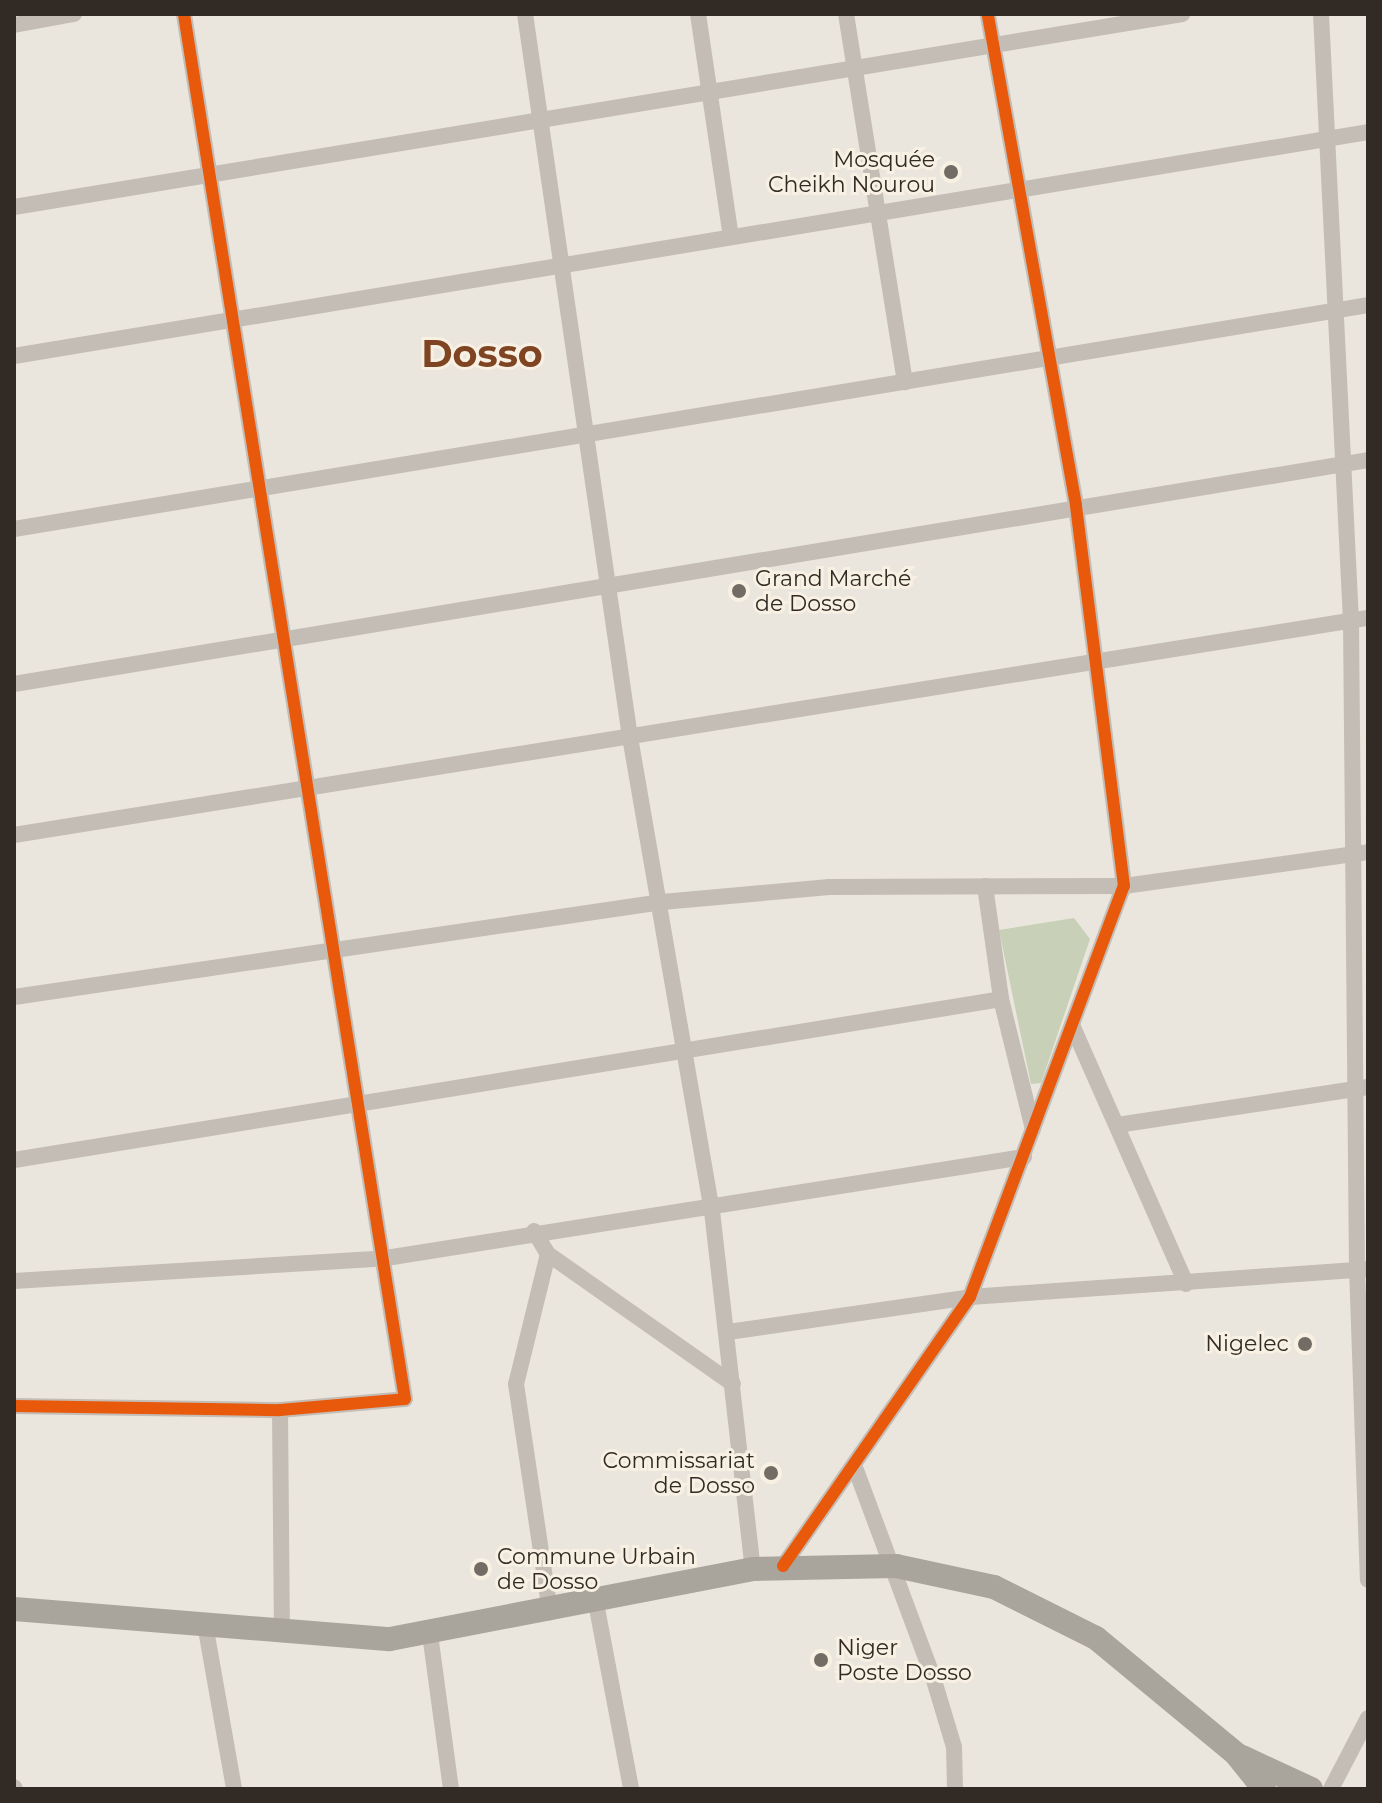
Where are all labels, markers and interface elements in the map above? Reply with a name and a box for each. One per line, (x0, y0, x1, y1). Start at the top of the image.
place label: Mosquée Cheikh Nourou (768, 146, 935, 198)
marker: Mosquée Cheikh Nourou (942, 163, 960, 181)
district label: Dosso (421, 331, 543, 377)
place label: Grand Marché de Dosso (755, 565, 911, 616)
marker: Grand Marché de Dosso (730, 582, 748, 600)
place label: Nigelec (1205, 1331, 1289, 1357)
marker: Nigelec (1296, 1335, 1314, 1353)
place label: Commissariat de Dosso (603, 1447, 755, 1498)
marker: Commissariat de Dosso (762, 1464, 780, 1482)
place label: Commune Urbain de Dosso (497, 1543, 696, 1594)
marker: Commune Urbain de Dosso (472, 1560, 490, 1578)
place label: Niger Poste Dosso (837, 1634, 972, 1686)
marker: Niger Poste Dosso (812, 1651, 830, 1669)

